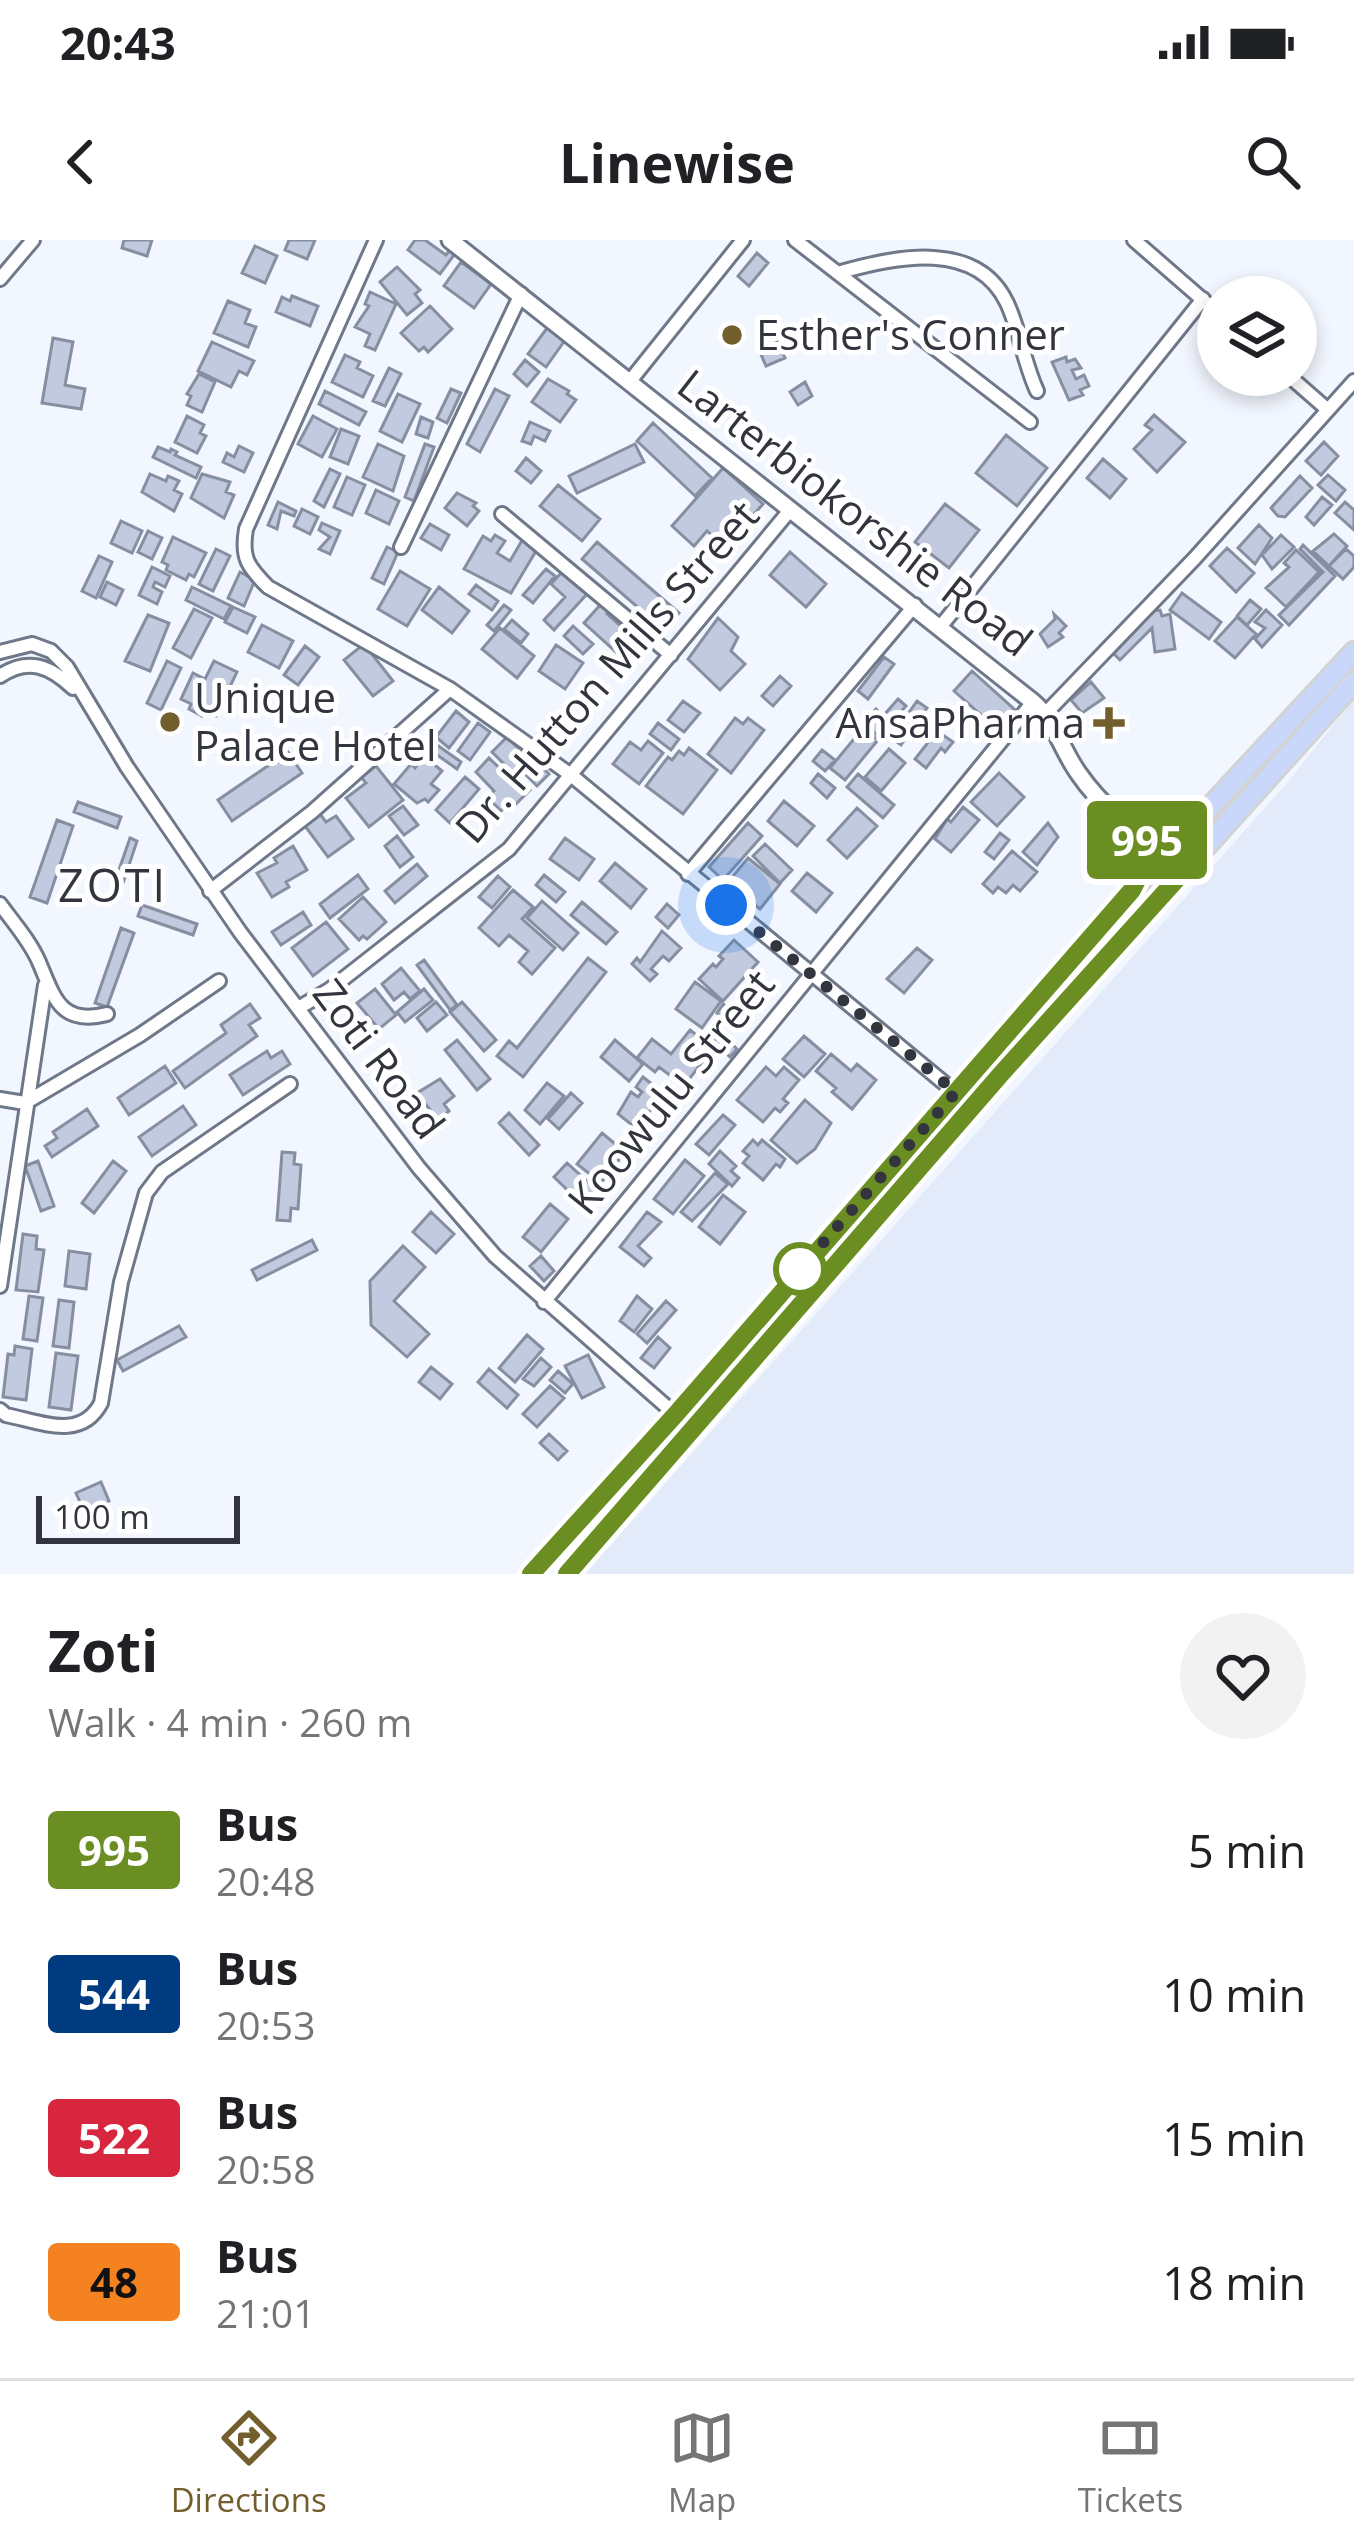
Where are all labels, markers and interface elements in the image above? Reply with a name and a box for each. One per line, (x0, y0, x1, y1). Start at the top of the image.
text: 20:43 (60, 12, 176, 73)
text: Linewise (559, 125, 795, 199)
icon: back (48, 129, 114, 195)
icon: search (1240, 129, 1306, 195)
map controls (1197, 276, 1317, 396)
button: layers (1197, 276, 1317, 396)
place label: Esther's Conner (756, 305, 1065, 362)
marker: Esther's Conner (719, 322, 745, 348)
street label: Larterbiokorshie Road (667, 355, 1045, 668)
street label: Dr. Hutton Mills Street (441, 488, 770, 854)
place label: Unique Palace Hotel (194, 668, 437, 773)
place label: AnsaPharma (836, 693, 1085, 750)
marker: Unique Palace Hotel (157, 709, 183, 735)
marker: AnsaPharma (1096, 710, 1122, 736)
line badge: 995 (1078, 801, 1216, 879)
text: 995 (1111, 811, 1183, 868)
district label: ZOTI (58, 854, 168, 915)
your location (696, 875, 756, 935)
street label: Koowulu Street (554, 957, 786, 1225)
street label: Zoti Road (301, 967, 459, 1150)
unlabelled marker (775, 1244, 825, 1294)
scale bar (36, 1490, 240, 1543)
text: 100 m (54, 1494, 150, 1539)
text: Zoti (48, 1611, 158, 1689)
button: heart (1180, 1613, 1306, 1739)
text: Walk · 4 min · 260 m (48, 1695, 412, 1748)
text: Bus (216, 1793, 298, 1854)
text: 5 min (1188, 1820, 1306, 1881)
text: 995 (78, 1821, 150, 1878)
text: 20:48 (216, 1854, 315, 1907)
text: Bus (216, 1937, 298, 1998)
text: 10 min (1162, 1964, 1306, 2025)
text: 544 (78, 1965, 150, 2022)
text: 20:53 (216, 1998, 315, 2051)
text: Bus (216, 2081, 298, 2142)
text: 15 min (1162, 2108, 1306, 2169)
text: 522 (78, 2109, 150, 2166)
text: 20:58 (216, 2142, 315, 2195)
text: Bus (216, 2225, 298, 2286)
text: 18 min (1162, 2252, 1306, 2313)
text: 48 (90, 2253, 138, 2310)
text: 21:01 (216, 2286, 315, 2339)
tab: Directions (171, 2405, 327, 2522)
tab: Map (668, 2405, 736, 2522)
tab: Tickets (1078, 2405, 1183, 2522)

